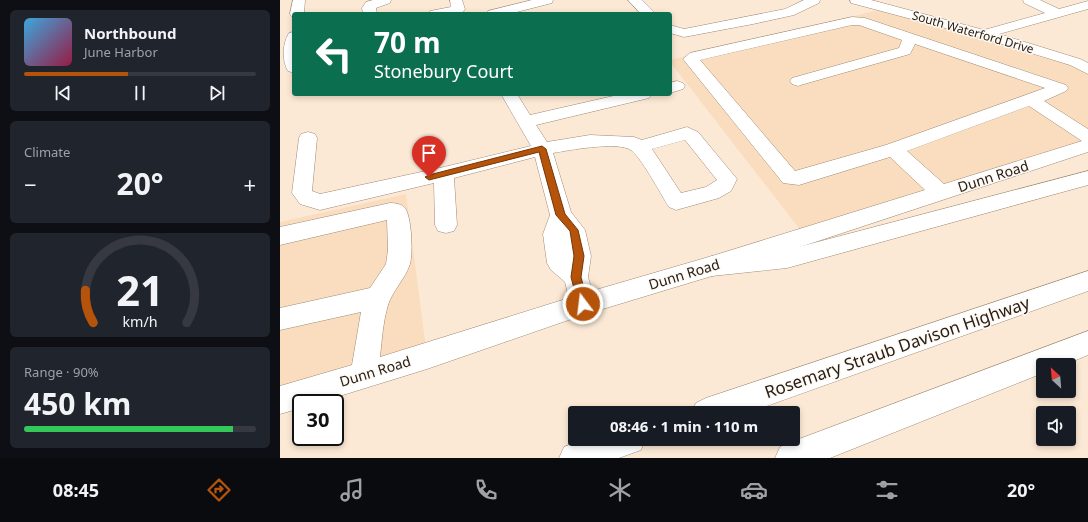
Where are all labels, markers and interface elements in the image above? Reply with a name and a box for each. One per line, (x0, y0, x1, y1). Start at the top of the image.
street label: South Waterford Drive (910, 6, 1036, 58)
text: Northbound (84, 23, 176, 43)
text: 70 m (374, 23, 441, 61)
icon: left (308, 28, 360, 80)
text: June Harbor (84, 43, 158, 61)
text: Stonebury Court (374, 59, 513, 83)
icon: previous (52, 82, 74, 104)
icon: pause (129, 82, 151, 104)
icon: next (206, 82, 228, 104)
pin (412, 136, 446, 177)
icon: arrive (418, 142, 440, 164)
text: Climate (24, 143, 70, 161)
street label: Dunn Road (955, 156, 1031, 196)
text: 20° (116, 163, 164, 204)
text: − (24, 169, 37, 199)
text: + (243, 169, 256, 199)
street label: Dunn Road (646, 254, 722, 294)
text: 21 (116, 261, 164, 317)
position arrow (562, 283, 604, 325)
street label: Rosemary Straub Davison Highway (761, 291, 1033, 403)
text: km/h (122, 311, 158, 330)
street label: Dunn Road (337, 351, 413, 391)
north arrow (1036, 358, 1076, 398)
map controls (1036, 358, 1076, 446)
text: Range · 90% (24, 363, 99, 381)
text: 450 km (24, 383, 131, 424)
speed limit sign: 30 (292, 394, 344, 446)
button: sound (1036, 406, 1076, 446)
text: 08:46 · 1 min · 110 m (610, 416, 758, 436)
icon: directions (205, 476, 233, 504)
icon: music (338, 476, 366, 504)
icon: phone (472, 476, 500, 504)
icon: climate (606, 476, 634, 504)
icon: car (740, 476, 768, 504)
icon: filters (873, 476, 901, 504)
text: 08:45 (53, 478, 99, 502)
text: 20° (1007, 478, 1035, 502)

